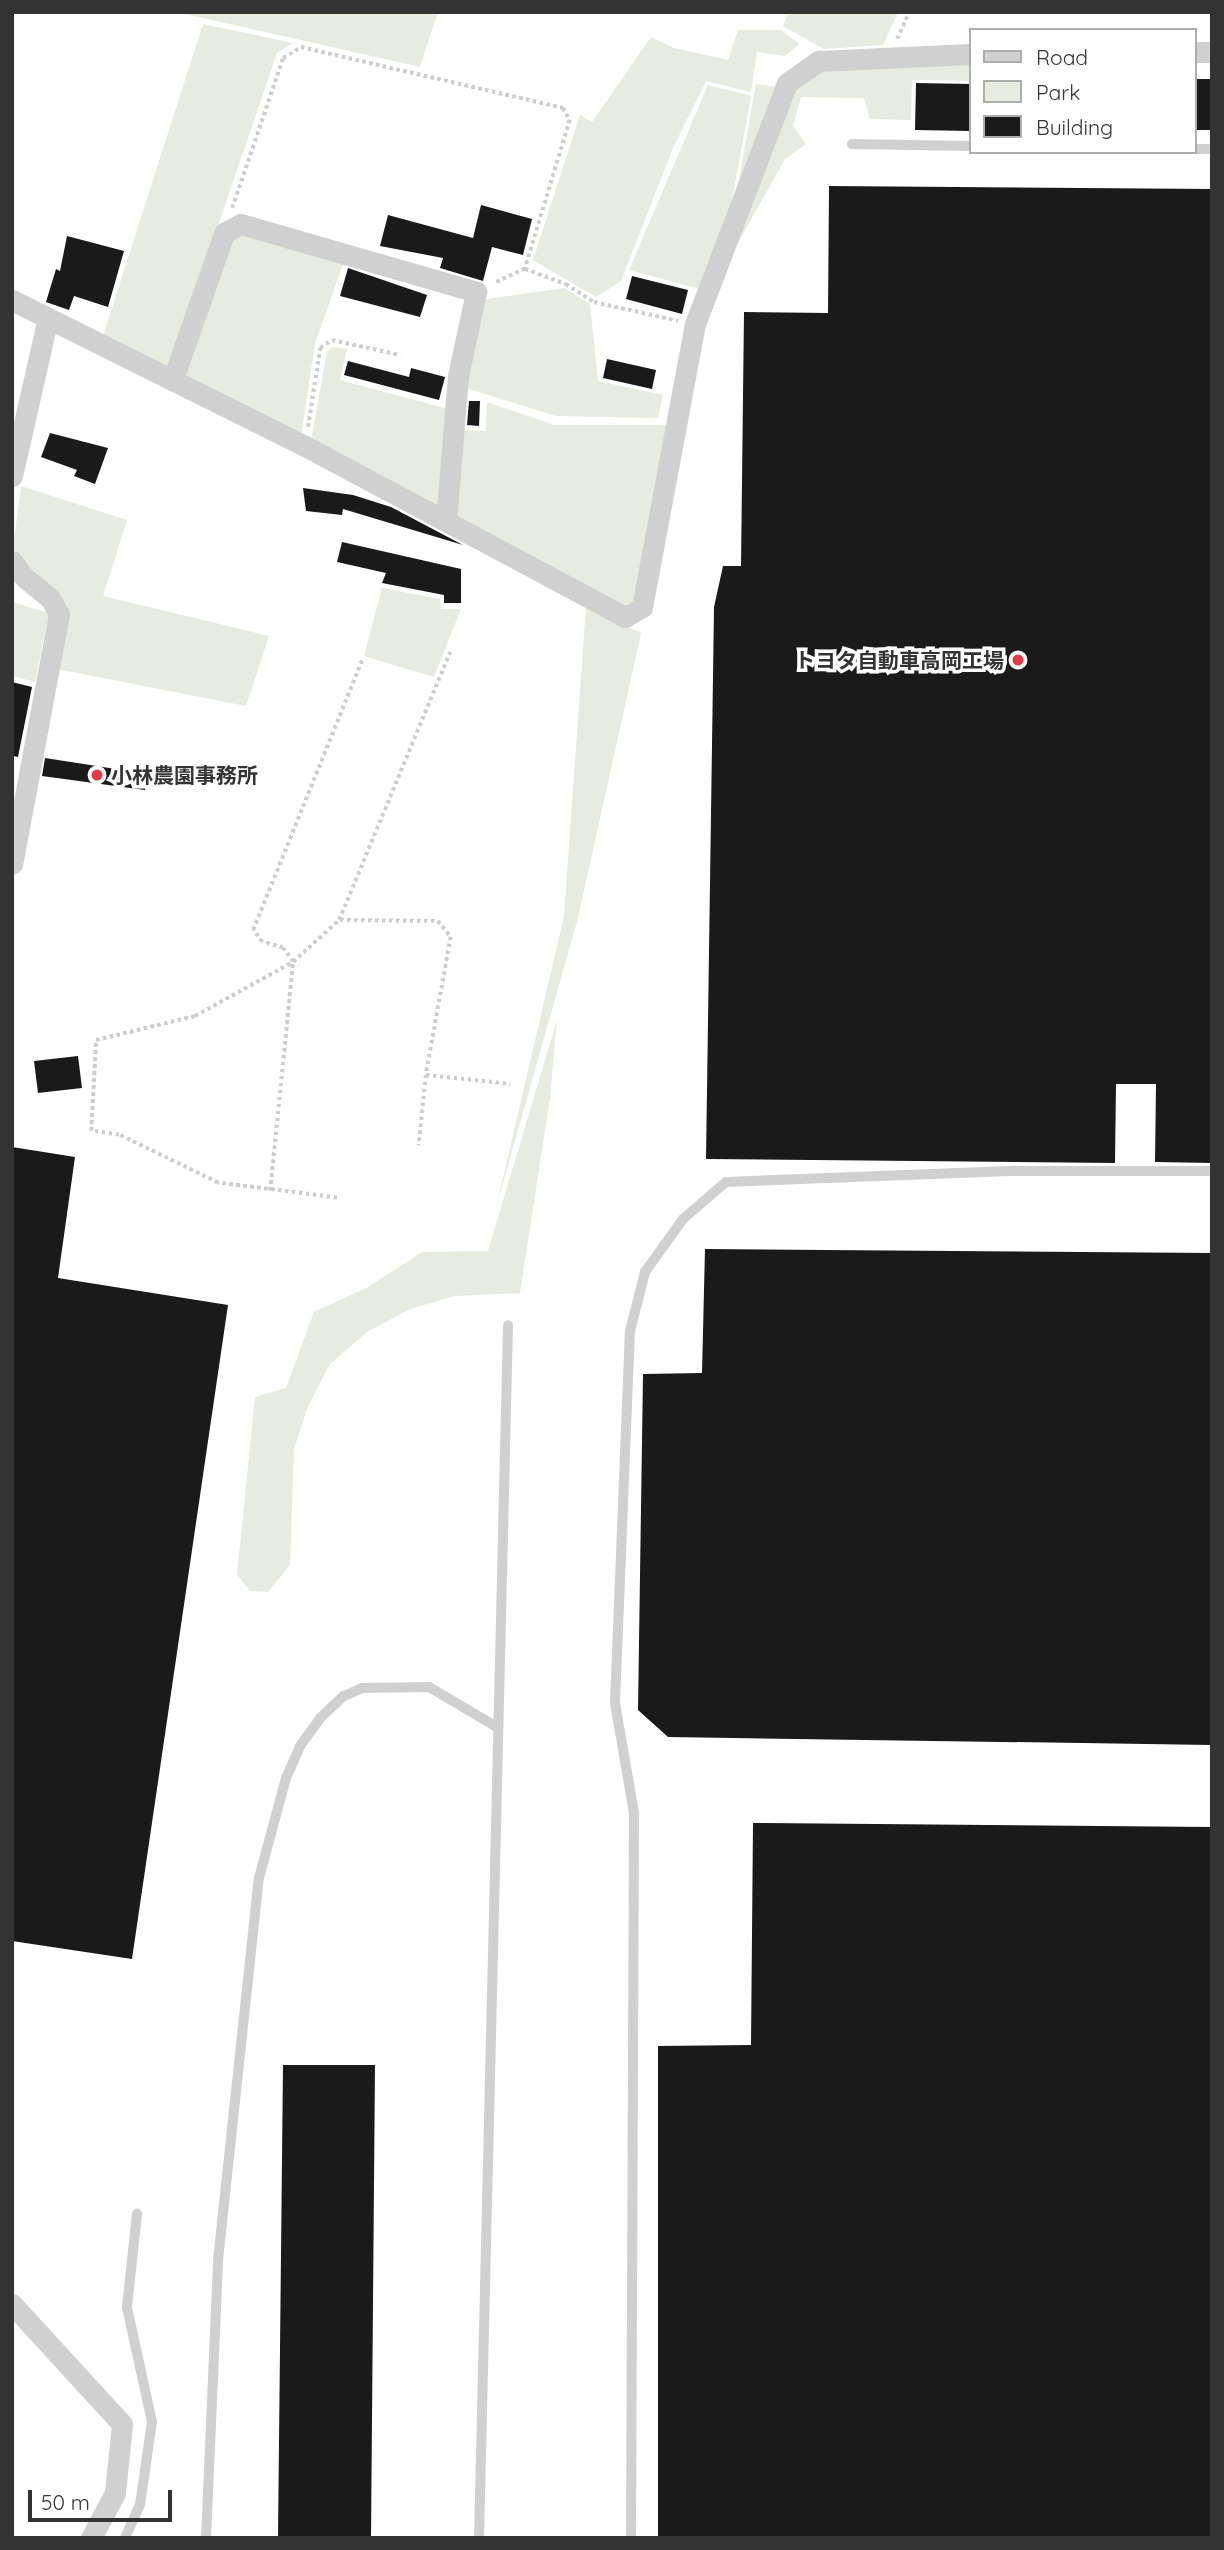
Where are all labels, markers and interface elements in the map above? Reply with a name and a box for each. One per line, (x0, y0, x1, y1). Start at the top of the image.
legend (968, 28, 1196, 154)
text: Road (1036, 44, 1088, 70)
text: Park (1036, 79, 1080, 105)
text: Building (1036, 114, 1113, 140)
place label: トヨタ自動車高岡工場 (794, 647, 1004, 673)
marker: トヨタ自動車高岡工場 (1010, 652, 1026, 668)
place label: 小林農園事務所 (111, 762, 258, 788)
marker: 小林農園事務所 (89, 767, 105, 783)
scale bar (32, 2476, 175, 2520)
text: 50 m (41, 2489, 90, 2515)

